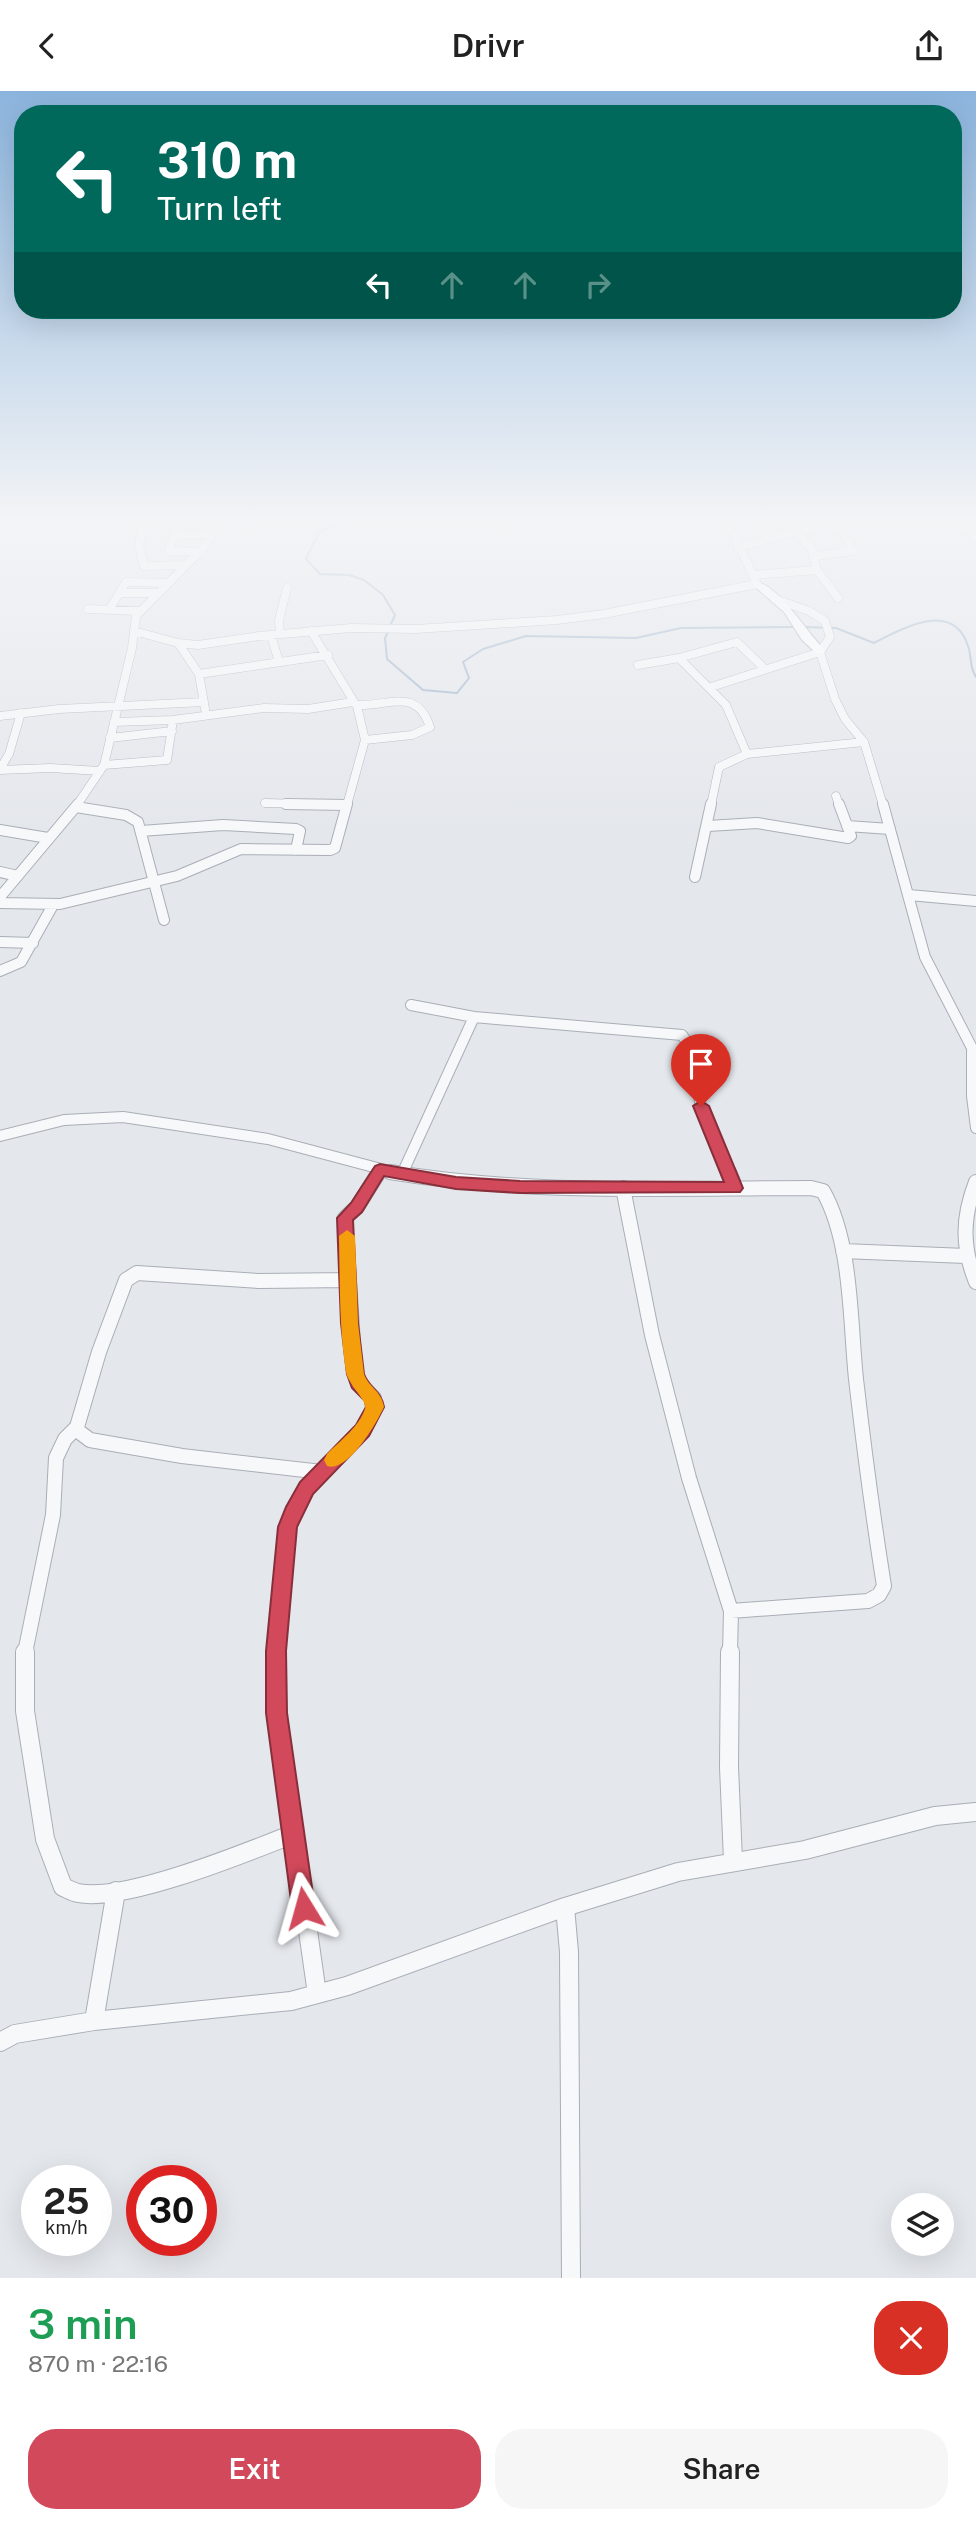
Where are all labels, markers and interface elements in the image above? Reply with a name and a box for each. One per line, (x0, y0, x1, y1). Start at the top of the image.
icon: back (28, 27, 66, 65)
text: Drivr (451, 27, 525, 64)
icon: share (910, 27, 948, 65)
text: 310 m (157, 131, 297, 189)
icon: left (42, 133, 133, 224)
text: Turn left (157, 190, 282, 227)
icon: left (360, 266, 398, 304)
icon: ahead (433, 266, 471, 304)
icon: ahead (506, 266, 544, 304)
icon: right (579, 266, 617, 304)
pin (671, 1034, 731, 1106)
icon: arrive (682, 1045, 720, 1083)
position arrow (267, 1871, 341, 1945)
speed limit sign: 30 (126, 2165, 217, 2256)
text: 25 (44, 2181, 89, 2222)
map controls (891, 2193, 954, 2256)
button: layers (891, 2193, 954, 2256)
text: km/h (45, 2217, 88, 2238)
text: 3 min (28, 2299, 138, 2348)
button: close (874, 2301, 948, 2375)
text: 870 m · 22:16 (28, 2350, 168, 2377)
button: Exit (28, 2429, 481, 2509)
button: Share (495, 2429, 948, 2509)

